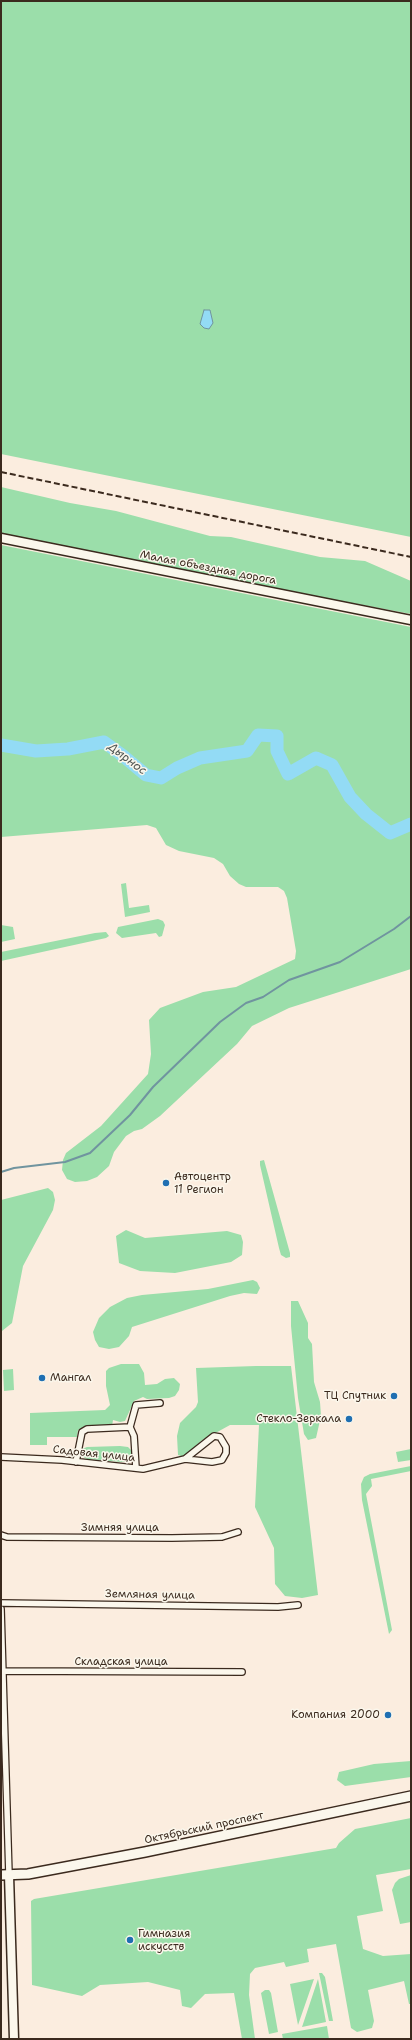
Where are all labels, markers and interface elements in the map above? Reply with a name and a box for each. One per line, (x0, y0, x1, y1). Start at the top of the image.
street label: Малая объездная дорога (139, 548, 277, 588)
water label: Дырнос (105, 740, 149, 778)
place label: Автоцентр 11 Регион (174, 1170, 231, 1196)
marker: Автоцентр 11 Регион (161, 1178, 171, 1188)
place label: Мангал (50, 1371, 91, 1385)
marker: Мангал (37, 1373, 47, 1383)
place label: ТЦ Спутник (324, 1389, 386, 1403)
marker: ТЦ Спутник (389, 1391, 399, 1401)
place label: Стекло-Зеркала (256, 1412, 341, 1426)
marker: Стекло-Зеркала (344, 1414, 354, 1424)
street label: Садовая улица (52, 1443, 136, 1465)
street label: Зимняя улица (81, 1521, 159, 1535)
street label: Земляная улица (105, 1588, 195, 1602)
street label: Складская улица (74, 1655, 168, 1669)
place label: Компания 2000 (291, 1708, 380, 1722)
marker: Компания 2000 (383, 1710, 393, 1720)
street label: Октябрьский проспект (143, 1809, 265, 1847)
place label: Гимназия искусств (138, 1927, 190, 1953)
marker: Гимназия искусств (125, 1935, 135, 1945)

